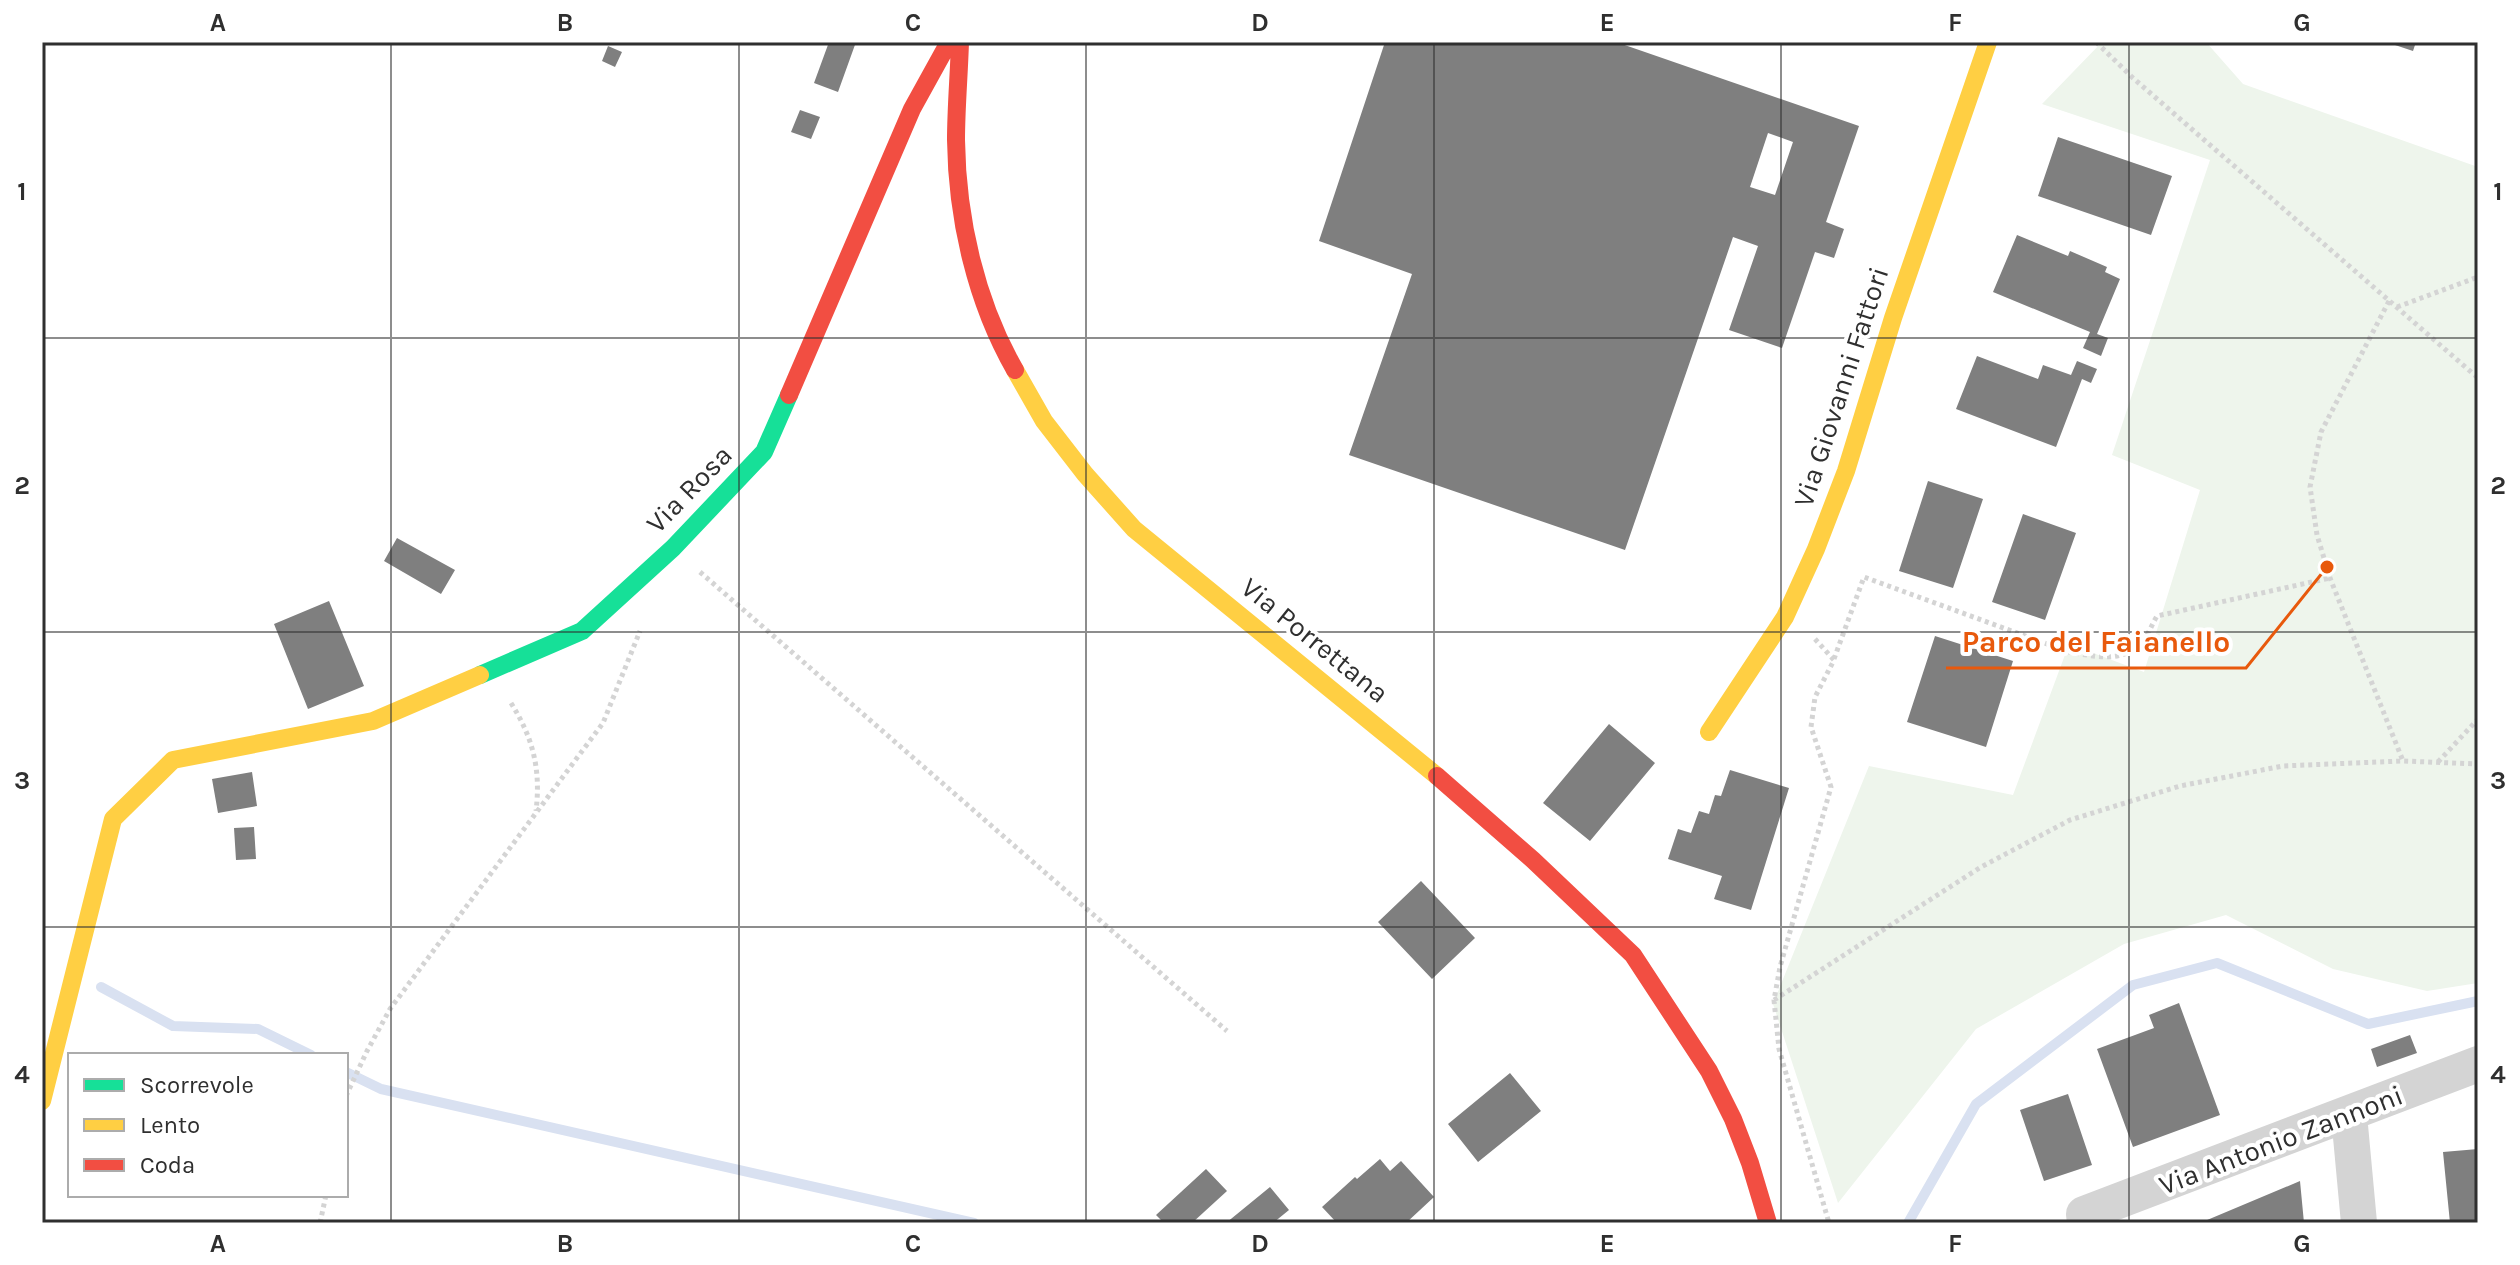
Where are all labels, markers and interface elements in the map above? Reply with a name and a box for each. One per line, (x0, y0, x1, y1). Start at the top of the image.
text: A (210, 7, 226, 38)
text: B (557, 7, 573, 38)
text: C (905, 7, 921, 38)
text: D (1251, 7, 1269, 38)
text: E (1599, 7, 1615, 38)
text: F (1948, 7, 1962, 38)
text: G (2293, 7, 2311, 38)
text: 1 (17, 176, 27, 207)
text: 1 (2493, 176, 2503, 207)
street label: Via Giovanni Fattori (1787, 263, 1895, 511)
street label: Via Rosa (639, 438, 739, 540)
text: 2 (14, 470, 30, 501)
text: 2 (2490, 470, 2506, 501)
street label: Via Porrettana (1235, 570, 1395, 710)
callout: Parco del Faianello (1946, 614, 2246, 668)
text: Parco del Faianello (1962, 624, 2230, 660)
text: 3 (14, 765, 30, 796)
text: 3 (2490, 765, 2506, 796)
legend (68, 1053, 348, 1197)
text: 4 (14, 1059, 30, 1090)
text: 4 (2490, 1059, 2506, 1090)
text: Scorrevole (140, 1071, 254, 1099)
street label: Via Antonio Zannoni (2154, 1078, 2408, 1202)
text: Lento (140, 1111, 200, 1139)
text: Coda (140, 1151, 195, 1179)
text: A (210, 1228, 226, 1259)
text: B (557, 1228, 573, 1259)
text: C (905, 1228, 921, 1259)
text: D (1251, 1228, 1269, 1259)
text: E (1599, 1228, 1615, 1259)
text: F (1948, 1228, 1962, 1259)
text: G (2293, 1228, 2311, 1259)

